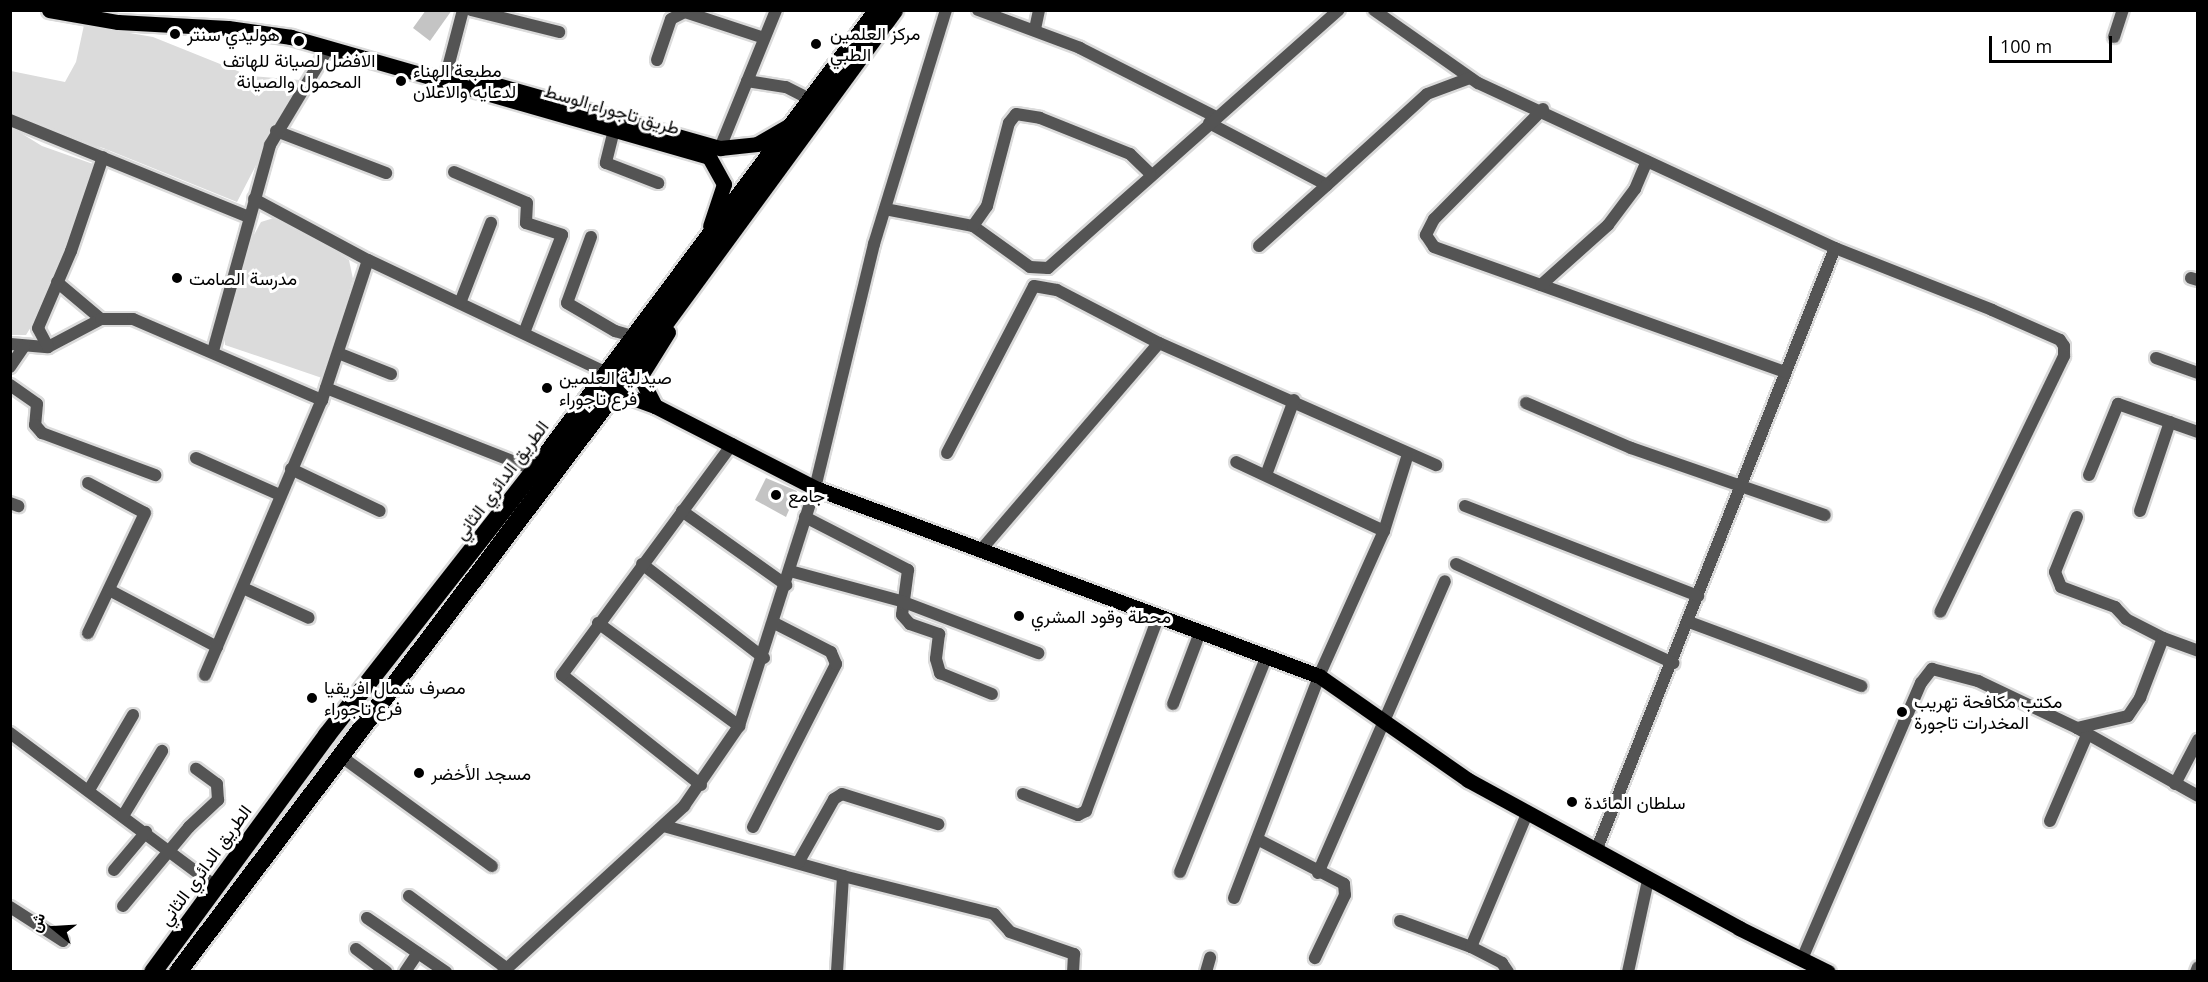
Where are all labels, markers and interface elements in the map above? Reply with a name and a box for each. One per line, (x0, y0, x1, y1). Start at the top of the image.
place label: هوليدي سنتر (187, 23, 280, 45)
place label: مركز العلمين الطبي (830, 23, 920, 66)
scale bar (1992, 24, 2115, 62)
marker: هوليدي سنتر (168, 27, 182, 41)
marker: الافضل لصيانة للهاتف المحمول والصيانة (292, 34, 306, 48)
text: 100 m (2000, 34, 2052, 58)
marker: مركز العلمين الطبي (807, 35, 825, 53)
place label: الافضل لصيانة للهاتف المحمول والصيانة (223, 50, 375, 92)
place label: مطبعة الهناء لدعايه والاعلان (413, 60, 516, 103)
marker: مطبعة الهناء لدعايه والاعلان (394, 74, 408, 88)
street label: طريق تاجوراء الوسط (542, 79, 682, 139)
place label: مدرسة الصامت (189, 267, 297, 289)
marker: مدرسة الصامت (170, 271, 184, 285)
place label: صيدلية العلمين فرع تاجوراء (559, 367, 672, 410)
marker: صيدلية العلمين فرع تاجوراء (540, 381, 554, 395)
street label: الطريق الدائري الثاني (449, 416, 553, 544)
place label: جامع (788, 484, 825, 506)
marker: جامع (769, 488, 783, 502)
place label: محطة وقود المشري (1031, 605, 1171, 627)
marker: محطة وقود المشري (1012, 609, 1026, 623)
place label: مصرف شمال افريقيا فرع تاجوراء (324, 677, 466, 720)
marker: مصرف شمال افريقيا فرع تاجوراء (305, 691, 319, 705)
place label: مكتب مكافحة تهريب المخدرات تاجورة (1914, 691, 2062, 734)
marker: مكتب مكافحة تهريب المخدرات تاجورة (1895, 705, 1909, 719)
place label: مسجد الأخضر (431, 762, 531, 784)
marker: مسجد الأخضر (412, 766, 426, 780)
place label: سلطان المائدة (1584, 791, 1685, 813)
marker: سلطان المائدة (1565, 795, 1579, 809)
street label: الطريق الدائري الثاني (154, 801, 256, 929)
north arrow (24, 898, 84, 958)
text: ش (23, 910, 50, 935)

